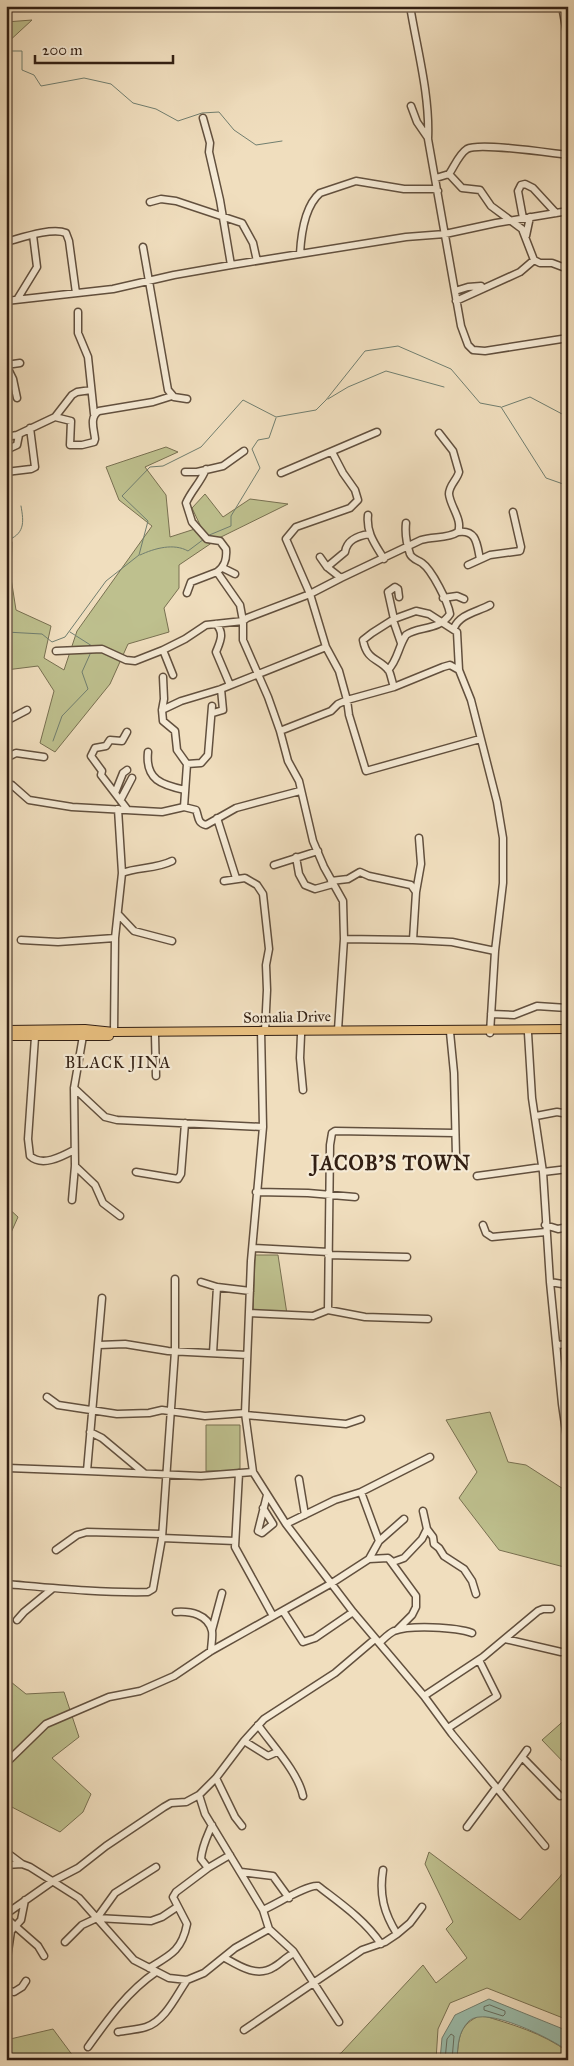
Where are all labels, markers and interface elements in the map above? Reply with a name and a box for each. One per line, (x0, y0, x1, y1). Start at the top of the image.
scale bar (35, 32, 172, 64)
text: 200 m (42, 41, 83, 59)
street label: Somalia Drive (243, 1007, 331, 1027)
district label: BLACK JINA (65, 1053, 171, 1073)
district label: JACOB'S TOWN (308, 1151, 471, 1177)

